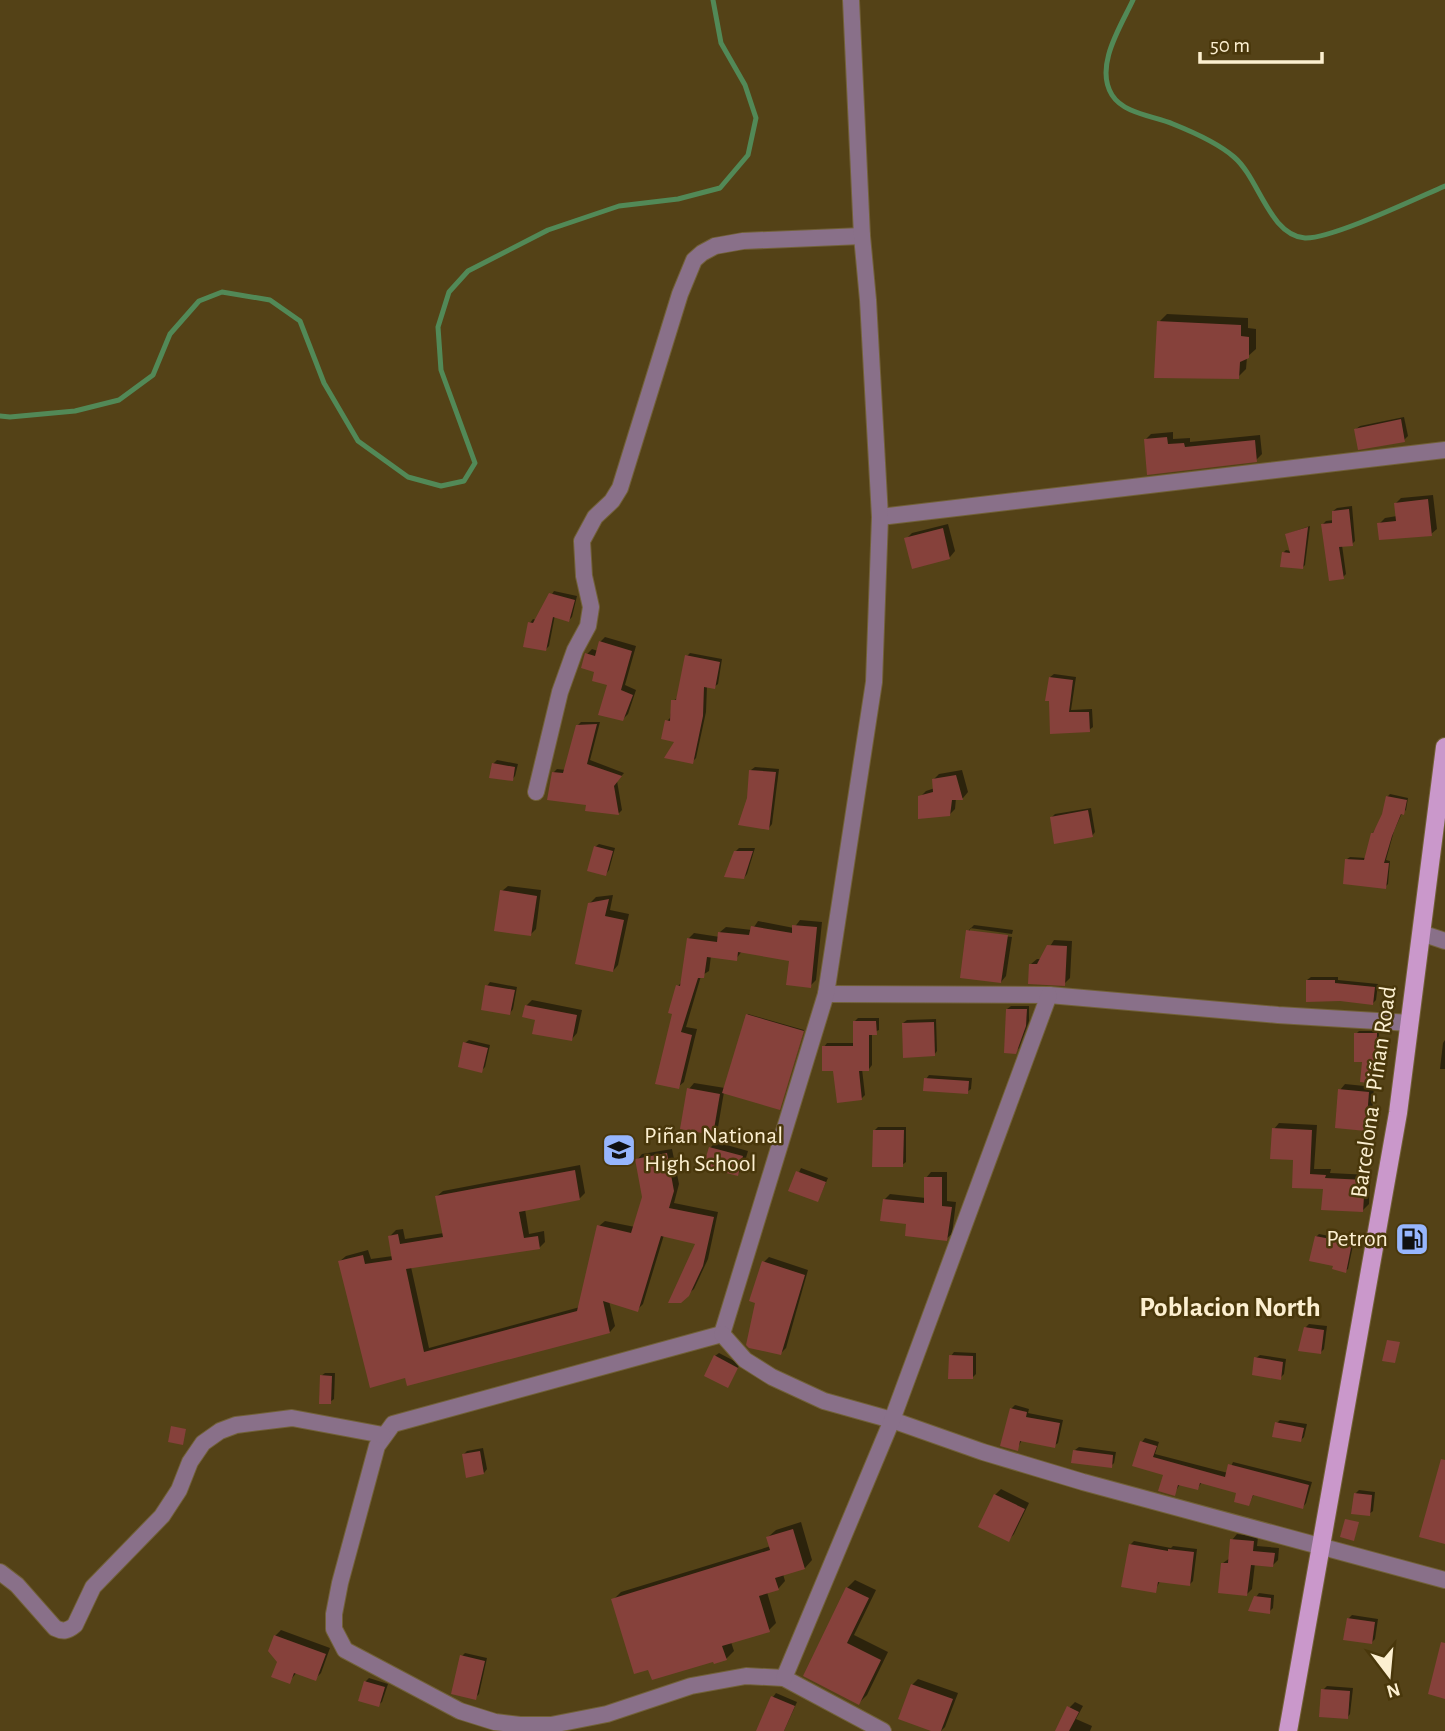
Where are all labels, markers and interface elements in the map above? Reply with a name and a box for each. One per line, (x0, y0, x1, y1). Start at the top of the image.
scale bar (1200, 21, 1322, 65)
text: 50 m (1210, 35, 1250, 56)
street label: Barcelona - Piñan Road (1347, 985, 1401, 1199)
place label: Piñan National High School (644, 1124, 783, 1176)
school or university icon: Piñan National High School (600, 1131, 638, 1169)
fuel station icon: Petron (1393, 1220, 1431, 1258)
place label: Petron (1326, 1227, 1388, 1251)
district label: Poblacion North (1139, 1294, 1321, 1322)
north arrow (1354, 1640, 1424, 1710)
text: N (1384, 1679, 1402, 1701)

